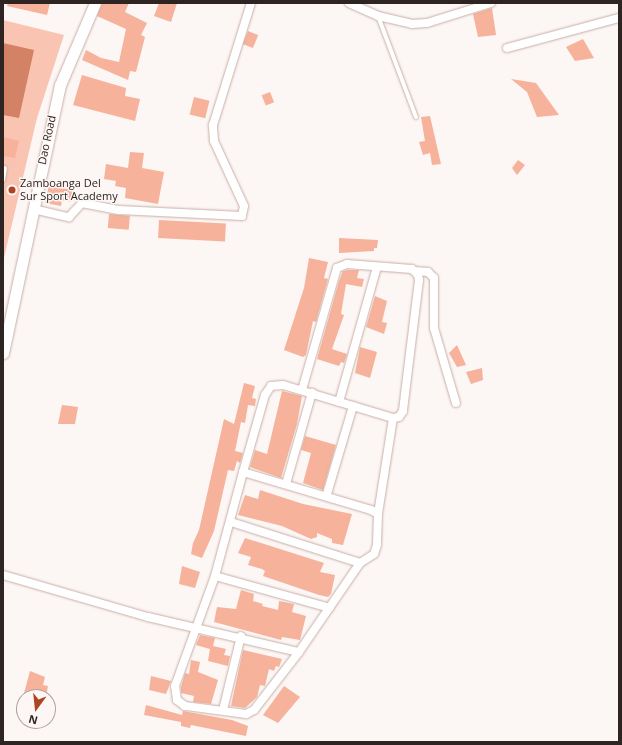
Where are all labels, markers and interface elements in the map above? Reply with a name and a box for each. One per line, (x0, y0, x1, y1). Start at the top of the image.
street label: Dao Road (35, 114, 59, 166)
place label: Zamboanga Del Sur Sport Academy (20, 177, 118, 203)
marker: Zamboanga Del Sur Sport Academy (7, 185, 17, 195)
north arrow (16, 689, 56, 729)
text: N (27, 712, 39, 729)

